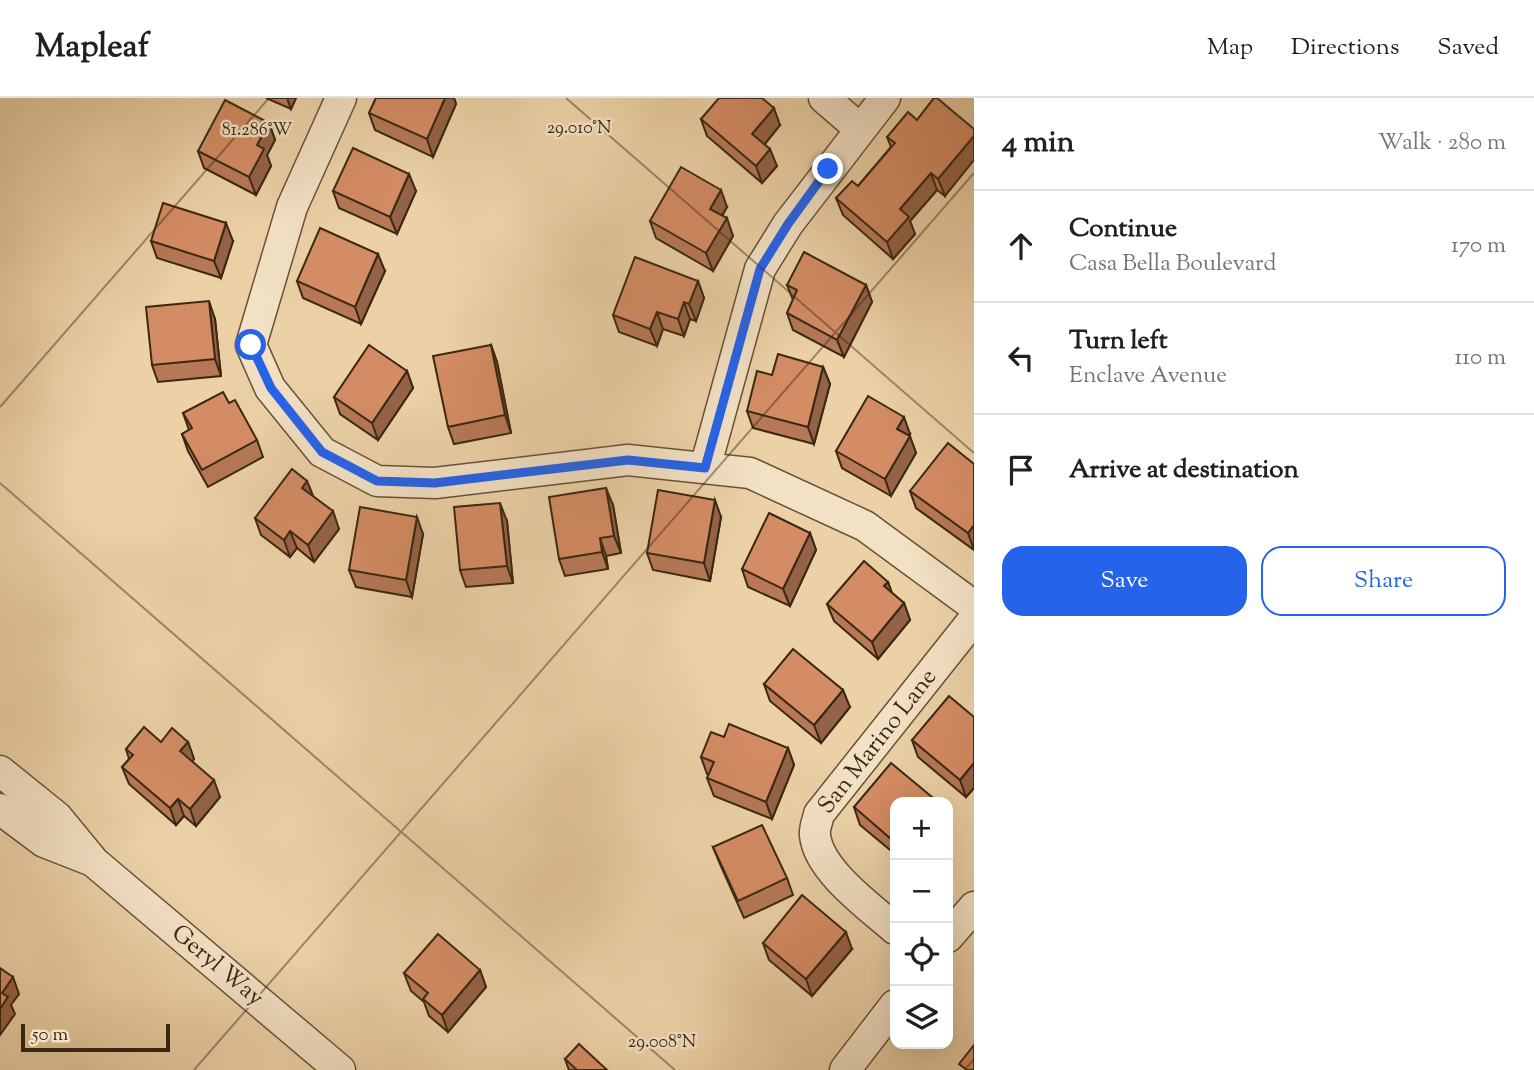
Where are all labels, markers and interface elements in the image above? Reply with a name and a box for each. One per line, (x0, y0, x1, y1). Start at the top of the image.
text: Mapleaf (35, 24, 149, 72)
text: Map (1207, 31, 1253, 65)
text: Directions (1291, 31, 1399, 65)
text: Saved (1437, 31, 1499, 65)
text: 29.010°N (547, 116, 611, 142)
text: 81.286°W (222, 118, 292, 144)
text: 4 min (1002, 122, 1075, 165)
text: Walk · 280 m (1378, 127, 1506, 160)
route end (812, 153, 843, 184)
text: Continue (1069, 211, 1177, 248)
icon: ahead (1002, 227, 1040, 265)
text: 170 m (1451, 230, 1506, 263)
text: Casa Bella Boulevard (1069, 248, 1277, 281)
text: Turn left (1069, 323, 1168, 360)
route start (235, 329, 266, 360)
icon: left (1002, 339, 1040, 377)
text: 110 m (1455, 342, 1506, 375)
text: Enclave Avenue (1069, 360, 1227, 393)
icon: arrive (1002, 451, 1040, 489)
text: Arrive at destination (1069, 452, 1299, 489)
button: Save (1002, 546, 1247, 616)
button: Share (1261, 546, 1506, 616)
street label: San Marino Lane (810, 662, 946, 822)
map controls (890, 797, 953, 1049)
button: + (890, 797, 953, 860)
button: − (890, 860, 953, 923)
street label: Geryl Way (163, 917, 271, 1015)
button: locate (890, 923, 953, 986)
button: layers (890, 986, 953, 1049)
scale bar (21, 1021, 170, 1053)
text: 50 m (32, 1022, 68, 1049)
text: 29.008°N (628, 1030, 696, 1056)

